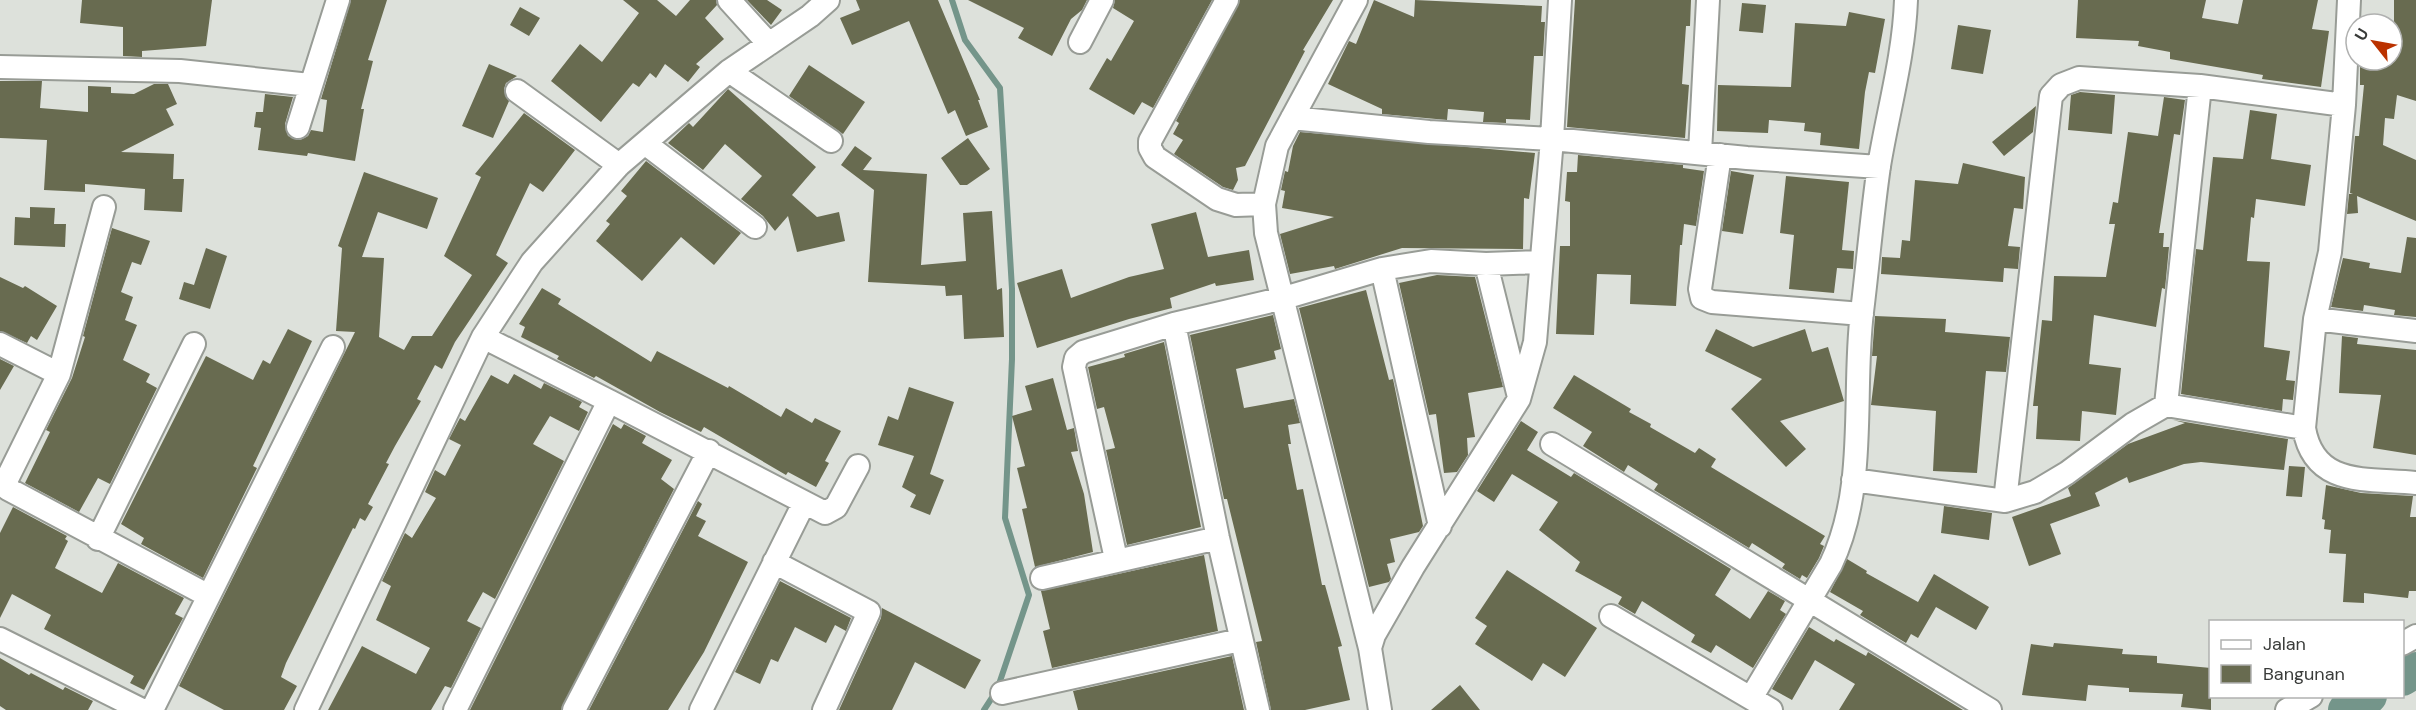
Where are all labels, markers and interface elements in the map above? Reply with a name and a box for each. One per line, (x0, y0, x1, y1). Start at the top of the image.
north arrow (2344, 12, 2404, 72)
text: U (2350, 24, 2373, 45)
legend (2209, 620, 2404, 698)
text: Jalan (2263, 632, 2306, 656)
text: Bangunan (2263, 662, 2345, 686)

